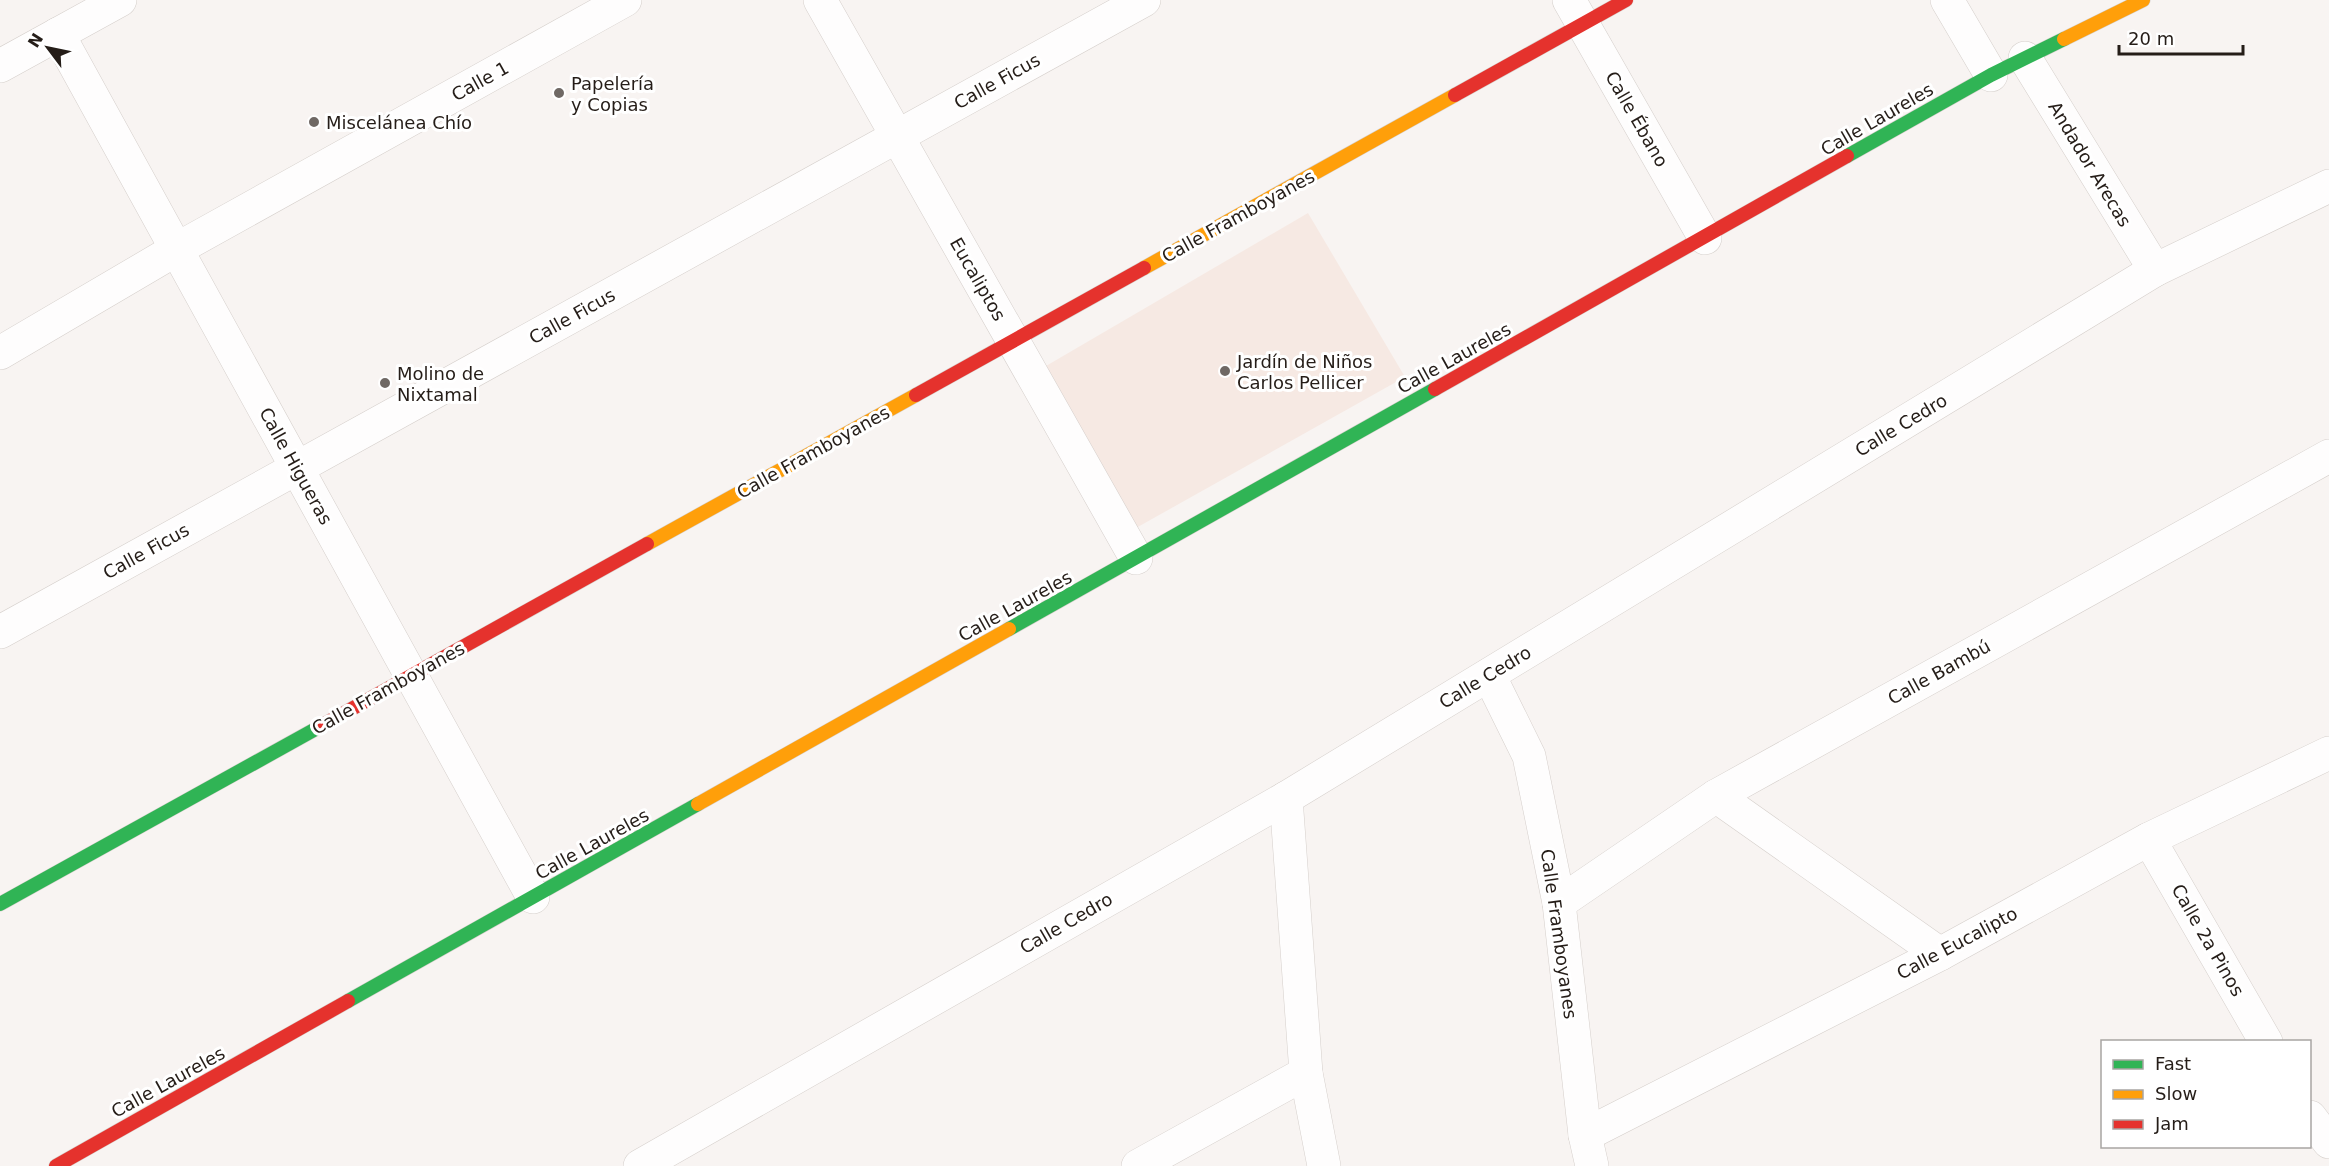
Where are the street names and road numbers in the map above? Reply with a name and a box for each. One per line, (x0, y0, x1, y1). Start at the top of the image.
street label: Calle Ficus (950, 49, 1044, 113)
street label: Calle 1 (448, 57, 512, 105)
street label: Calle Ébano (1601, 68, 1673, 170)
street label: Calle Laureles (1817, 78, 1937, 160)
street label: Andador Arecas (2044, 98, 2136, 230)
street label: Calle Framboyanes (1158, 165, 1318, 267)
street label: Eucaliptos (946, 234, 1010, 324)
street label: Calle Ficus (525, 284, 619, 348)
street label: Calle Laureles (1394, 318, 1514, 398)
street label: Calle Cedro (1851, 389, 1951, 461)
street label: Calle Framboyanes (733, 401, 893, 503)
street label: Calle Higueras (255, 404, 337, 528)
street label: Calle Ficus (99, 519, 193, 583)
street label: Calle Laureles (955, 566, 1075, 646)
street label: Calle Bambú (1884, 635, 1994, 709)
street label: Calle Framboyanes (308, 637, 468, 739)
street label: Calle Cedro (1435, 641, 1535, 713)
street label: Calle Laureles (532, 804, 652, 884)
street label: Calle Framboyanes (1537, 848, 1581, 1020)
street label: Calle 2a Pinos (2167, 880, 2249, 1000)
street label: Calle Cedro (1016, 888, 1116, 958)
street label: Calle Eucalipto (1893, 902, 2021, 984)
street label: Calle Laureles (108, 1042, 228, 1122)

